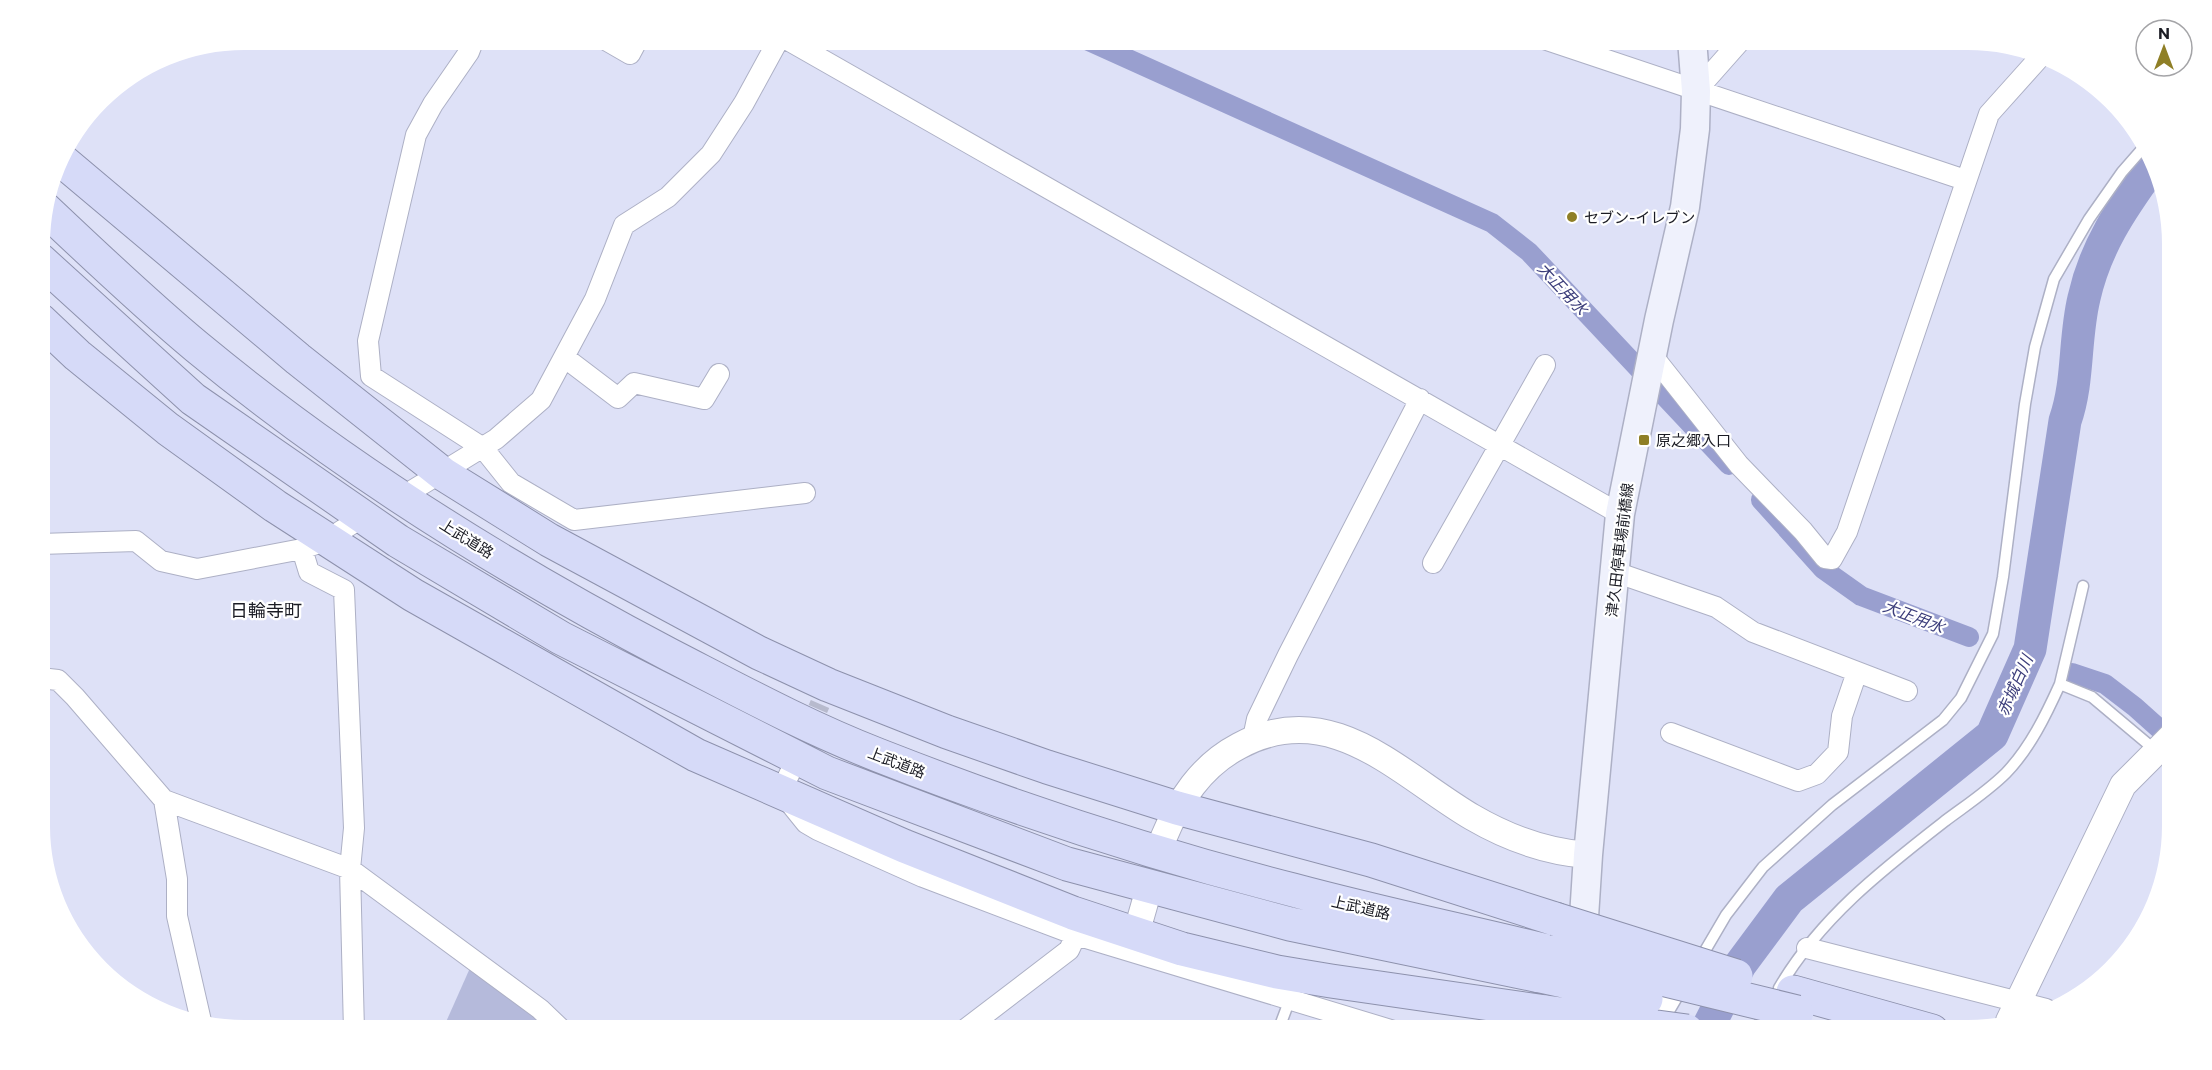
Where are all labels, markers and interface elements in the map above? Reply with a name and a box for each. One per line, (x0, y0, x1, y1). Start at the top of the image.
north arrow (2134, 18, 2194, 78)
text: N (2158, 23, 2170, 42)
place label: セブン-イレブン (1584, 208, 1695, 226)
marker: セブン-イレブン (1565, 210, 1579, 224)
water label: 大正用水 (1534, 258, 1593, 319)
place label: 原之郷入口 (1656, 431, 1731, 449)
marker: 原之郷入口 (1637, 433, 1651, 447)
street label: 津久田停車場前橋線 (1602, 482, 1636, 618)
street label: 上武道路 (437, 514, 497, 562)
water label: 大正用水 (1881, 596, 1949, 637)
district label: 日輪寺町 (230, 599, 302, 621)
water label: 赤城白川 (1992, 650, 2037, 718)
street label: 上武道路 (866, 743, 928, 781)
street label: 上武道路 (1330, 891, 1392, 923)

